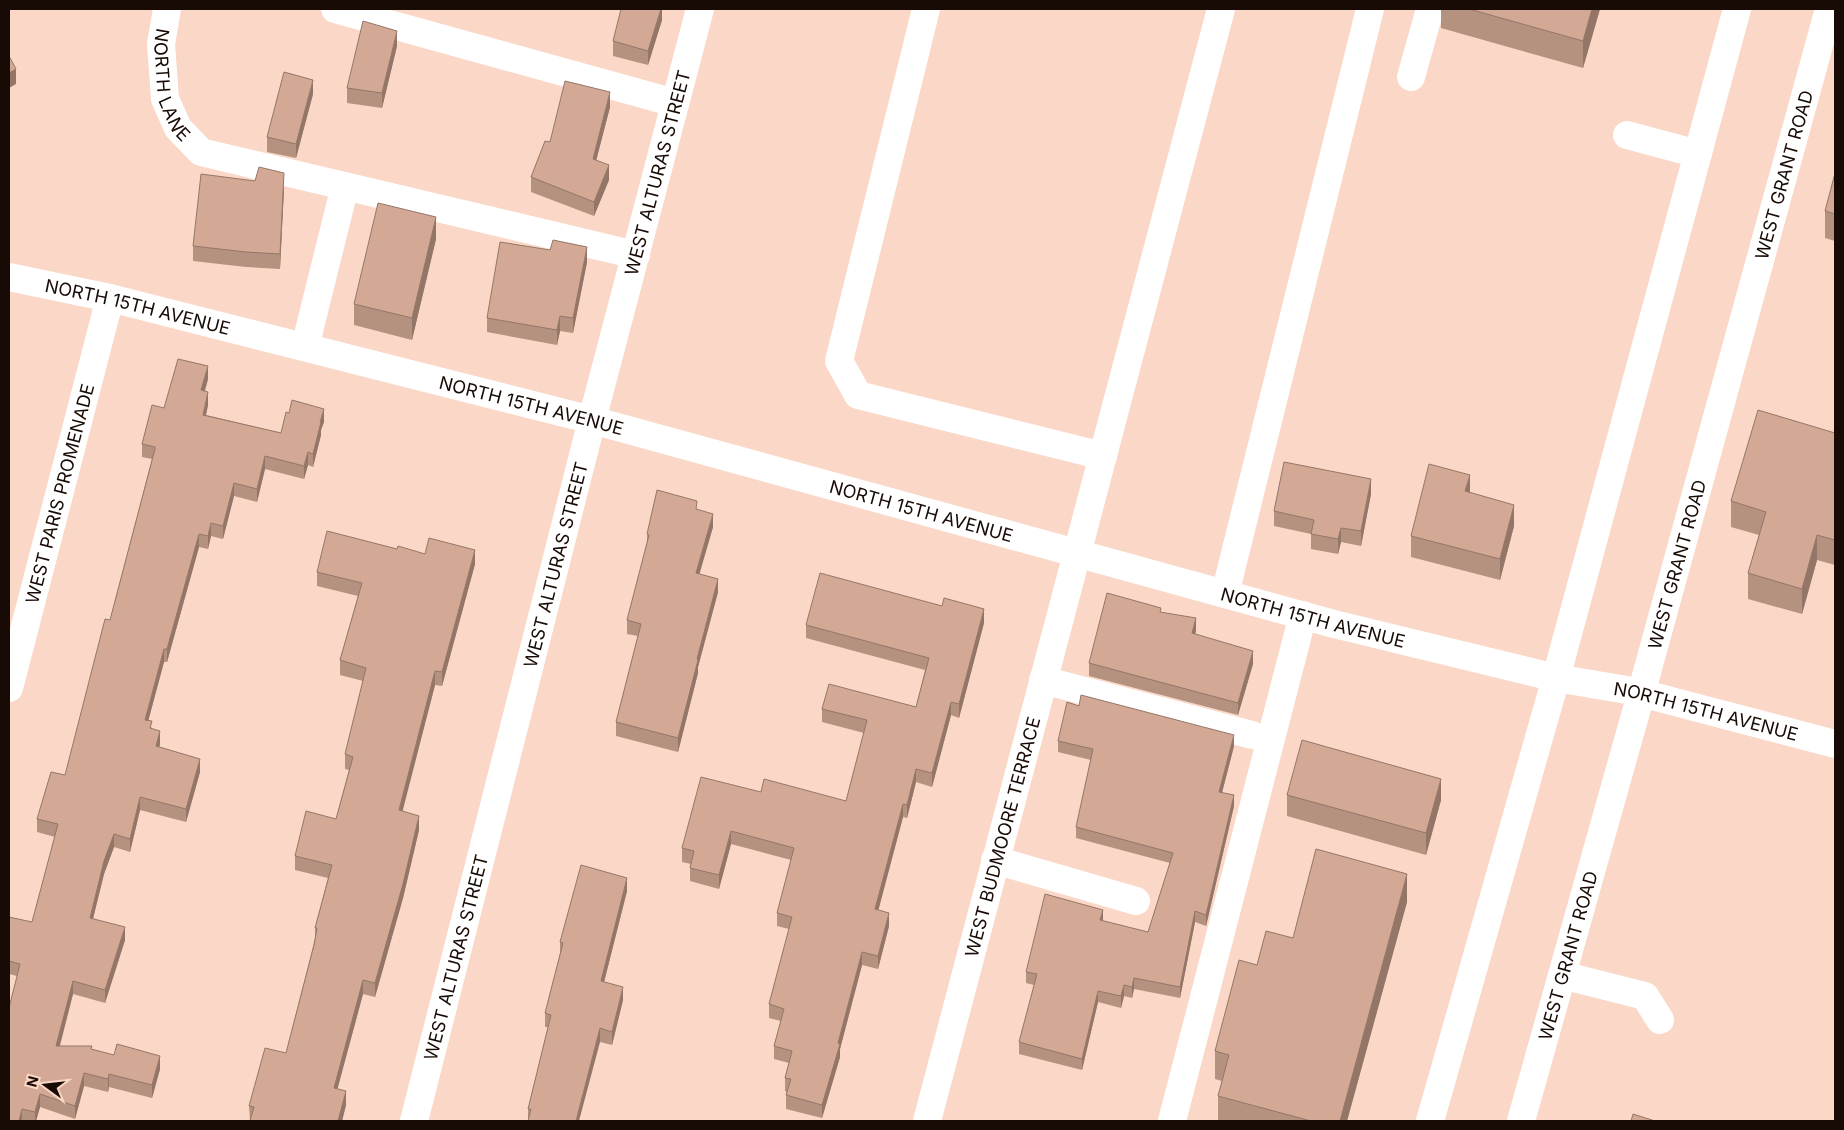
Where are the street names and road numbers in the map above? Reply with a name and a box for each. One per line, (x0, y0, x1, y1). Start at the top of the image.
street label: NORTH LANE (150, 27, 195, 145)
street label: WEST ALTURAS STREET (620, 68, 694, 278)
street label: WEST GRANT ROAD (1750, 88, 1817, 262)
street label: NORTH 15TH AVENUE (43, 274, 232, 339)
street label: NORTH 15TH AVENUE (437, 371, 626, 439)
street label: WEST PARIS PROMENADE (21, 381, 98, 606)
street label: WEST ALTURAS STREET (519, 460, 591, 670)
street label: NORTH 15TH AVENUE (827, 475, 1016, 546)
street label: WEST GRANT ROAD (1643, 477, 1710, 651)
street label: NORTH 15TH AVENUE (1219, 583, 1407, 651)
street label: NORTH 15TH AVENUE (1612, 677, 1800, 744)
street label: WEST BUDMOORE TERRACE (960, 714, 1044, 959)
street label: WEST ALTURAS STREET (419, 852, 492, 1062)
street label: WEST GRANT ROAD (1534, 868, 1601, 1042)

